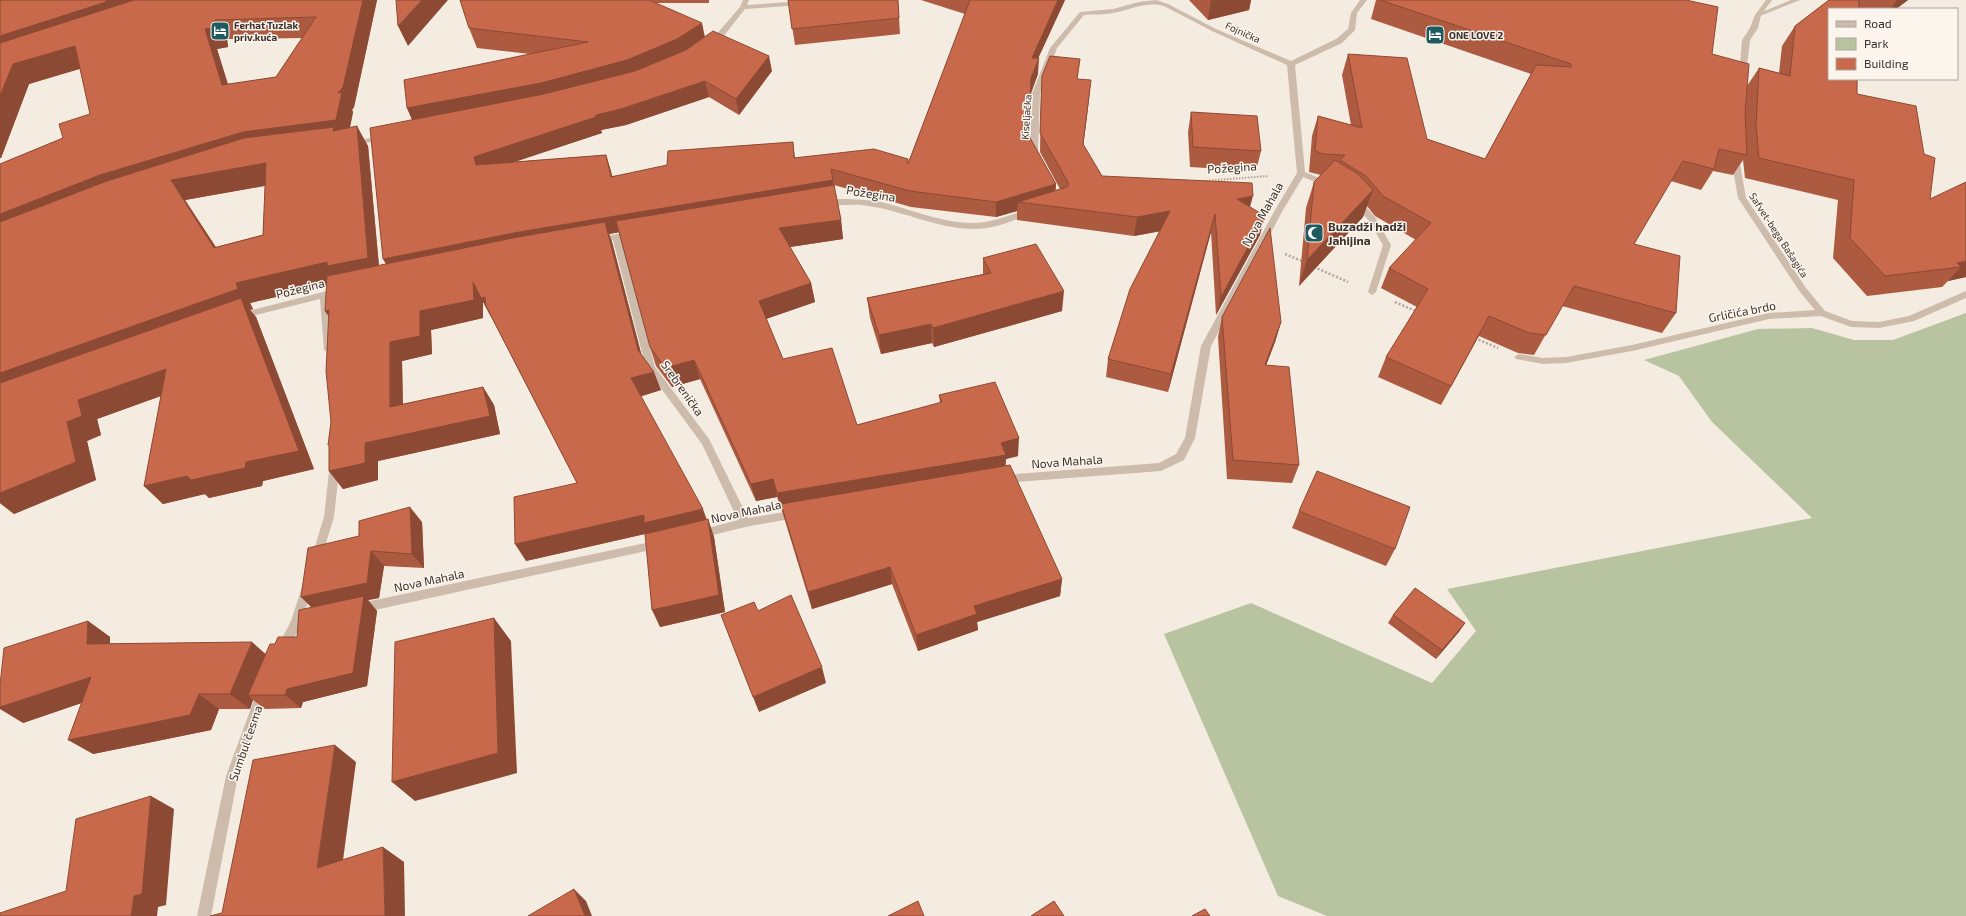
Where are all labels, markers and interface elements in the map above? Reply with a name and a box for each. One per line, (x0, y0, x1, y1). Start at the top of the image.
legend (1828, 8, 1958, 80)
text: Road (1864, 16, 1892, 30)
place label: Ferhat Tuzlak priv.kuća (234, 19, 298, 43)
street label: Fojnička (1224, 19, 1262, 45)
hotel icon: Ferhat Tuzlak priv.kuća (209, 20, 231, 42)
hotel icon: ONE LOVE 2 (1424, 24, 1446, 46)
place label: ONE LOVE 2 (1449, 29, 1503, 41)
text: Park (1864, 36, 1889, 50)
text: Building (1864, 56, 1909, 70)
street label: Kiseljačka (1018, 94, 1034, 140)
street label: Požegina (1207, 158, 1257, 176)
street label: Nova Mahala (1239, 179, 1285, 249)
street label: Požegina (845, 182, 897, 204)
street label: Safvet-bega Bašagića (1747, 190, 1811, 280)
place label: Buzadži hadži Jahijina (1328, 219, 1406, 248)
mosque icon: Buzadži hadži Jahijina (1303, 222, 1325, 244)
street label: Požegina (274, 275, 326, 301)
street label: Grličića brdo (1707, 298, 1777, 324)
street label: Srebrenička (659, 358, 707, 418)
street label: Nova Mahala (1031, 452, 1103, 470)
street label: Nova Mahala (710, 497, 782, 525)
street label: Nova Mahala (393, 566, 465, 594)
street label: Sumbul česma (226, 703, 264, 783)

